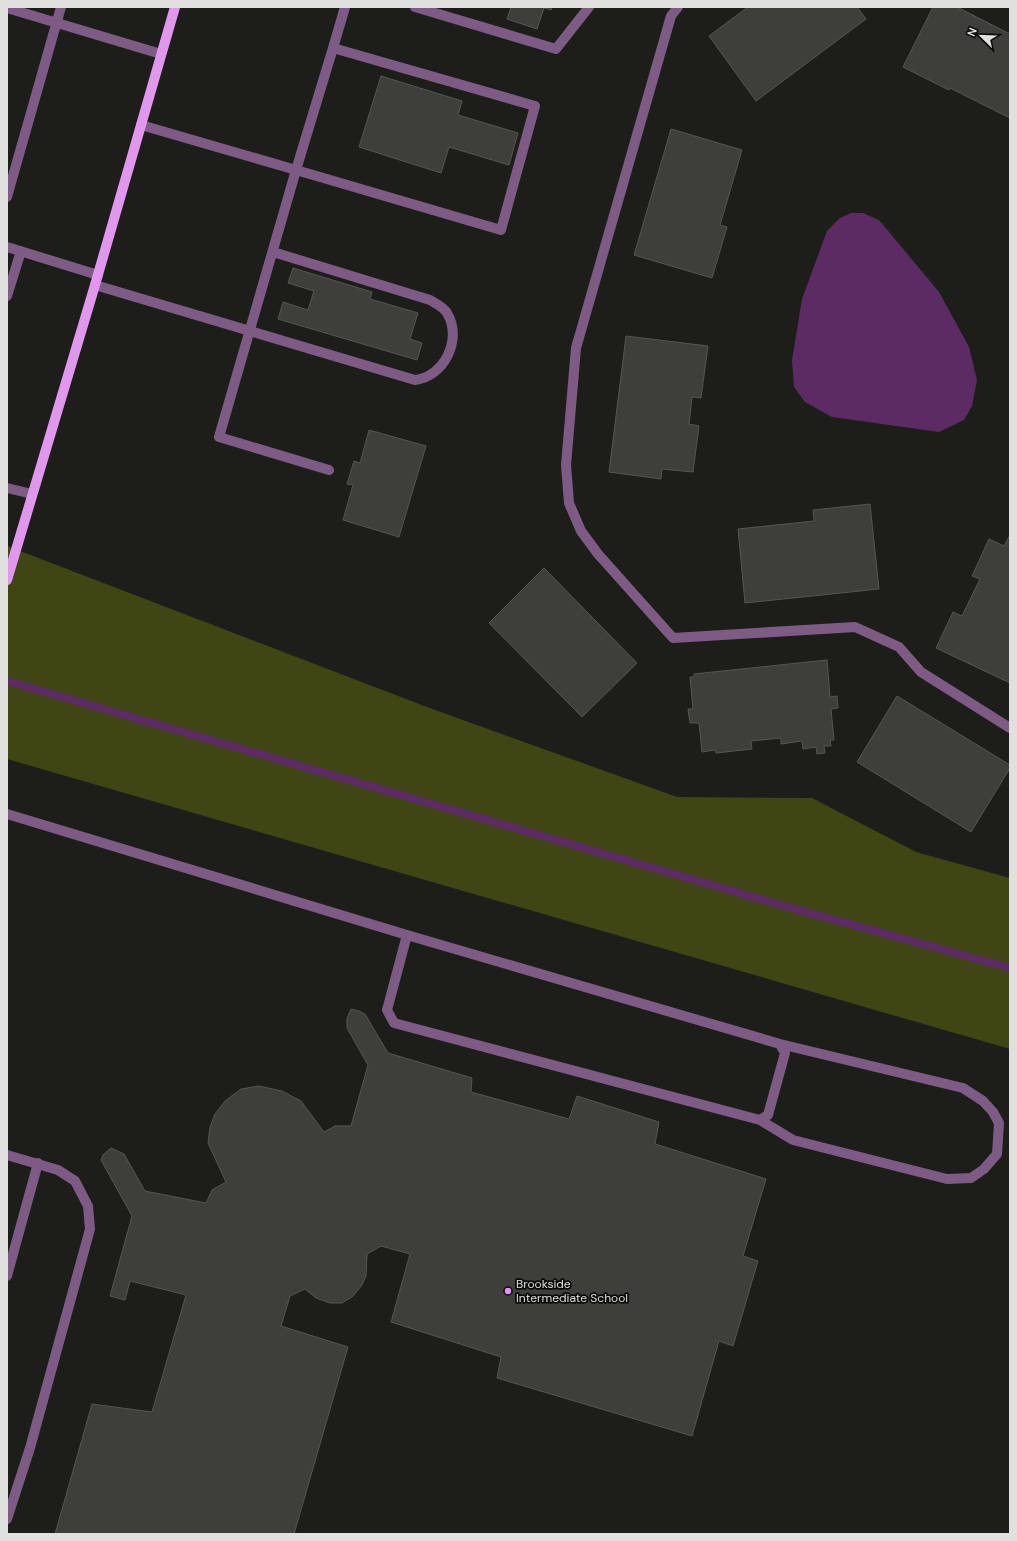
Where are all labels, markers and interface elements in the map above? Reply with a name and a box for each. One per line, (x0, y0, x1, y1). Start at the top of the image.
north arrow (961, 16, 1001, 56)
text: N (964, 26, 980, 39)
place label: Brookside Intermediate School (516, 1276, 628, 1306)
marker: Brookside Intermediate School (503, 1286, 513, 1296)

